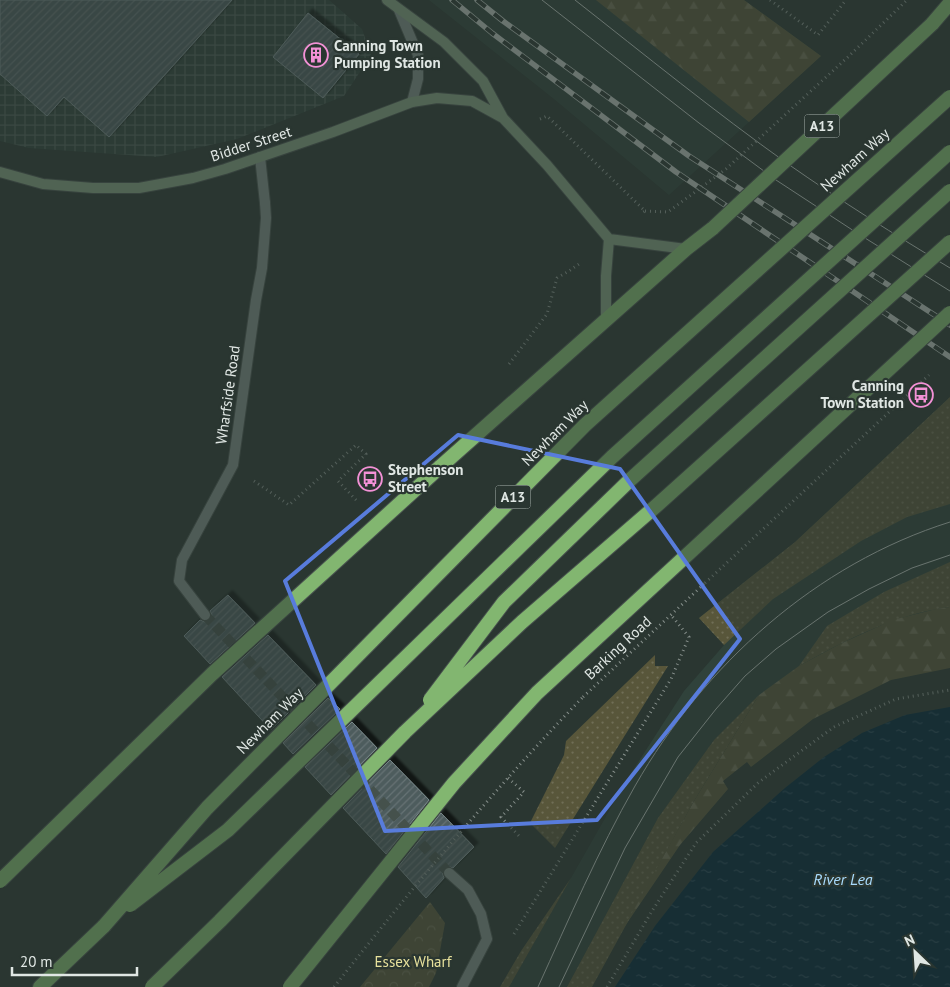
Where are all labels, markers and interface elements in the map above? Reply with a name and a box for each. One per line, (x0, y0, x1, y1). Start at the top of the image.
place label: Canning Town Pumping Station (334, 36, 441, 72)
building icon: Canning Town Pumping Station (303, 42, 329, 68)
road number: A13 (804, 114, 840, 138)
street label: Bidder Street (208, 122, 294, 166)
street label: Newham Way (816, 124, 893, 196)
street label: Wharfside Road (211, 344, 244, 446)
place label: Canning Town Station (821, 376, 904, 412)
bus stop icon: Canning Town Station (908, 382, 934, 408)
street label: Newham Way (517, 395, 592, 470)
place label: Stephenson Street (388, 460, 463, 496)
bus stop icon: Stephenson Street (357, 466, 383, 492)
road number: A13 (496, 486, 530, 508)
street label: Barking Road (580, 612, 655, 683)
street label: Newham Way (232, 683, 307, 758)
water label: River Lea (813, 869, 873, 889)
north arrow (890, 927, 940, 977)
text: N (902, 930, 917, 950)
scale bar (12, 944, 138, 976)
text: 20 m (20, 952, 53, 971)
park label: Essex Wharf (375, 952, 453, 971)

